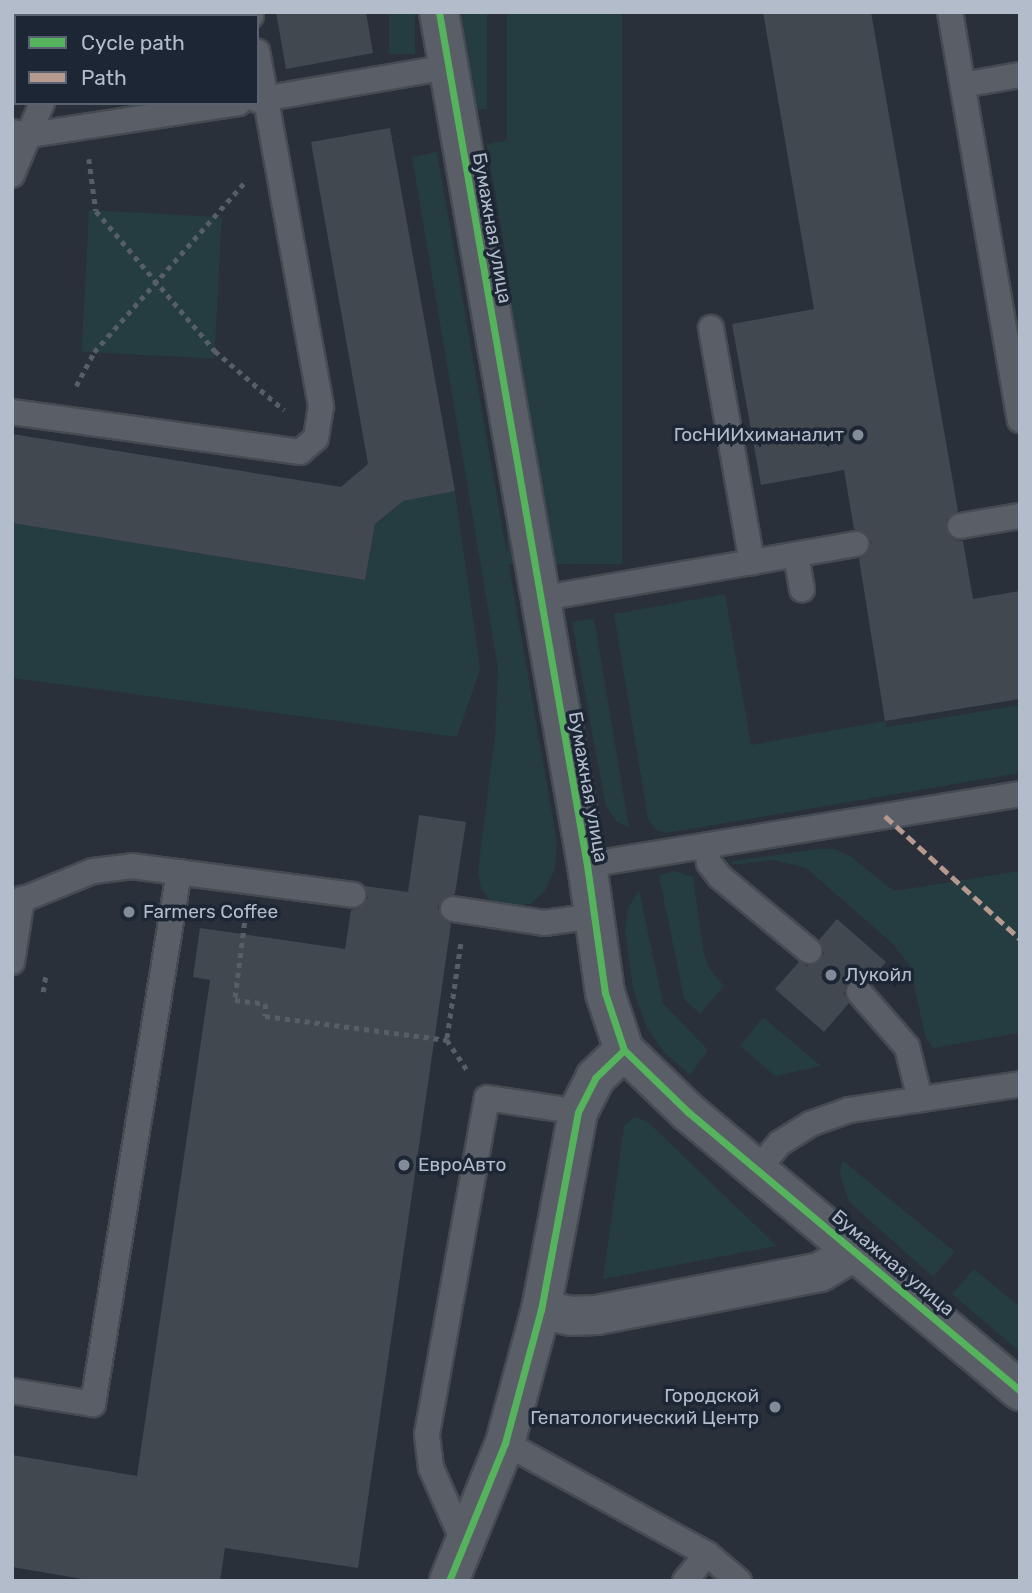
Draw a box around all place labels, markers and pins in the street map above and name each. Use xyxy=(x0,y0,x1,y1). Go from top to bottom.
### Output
place label: ГосНИИхиманалит xyxy=(674,424,844,446)
marker: ГосНИИхиманалит xyxy=(850,427,866,443)
place label: Farmers Coffee xyxy=(143,901,278,923)
marker: Farmers Coffee xyxy=(121,904,137,920)
place label: Лукойл xyxy=(845,964,912,986)
marker: Лукойл xyxy=(823,967,839,983)
place label: ЕвроАвто xyxy=(418,1154,506,1176)
marker: ЕвроАвто xyxy=(396,1157,412,1173)
place label: Городской Гепатологический Центр xyxy=(530,1385,759,1429)
marker: Городской Гепатологический Центр xyxy=(765,1397,785,1417)

